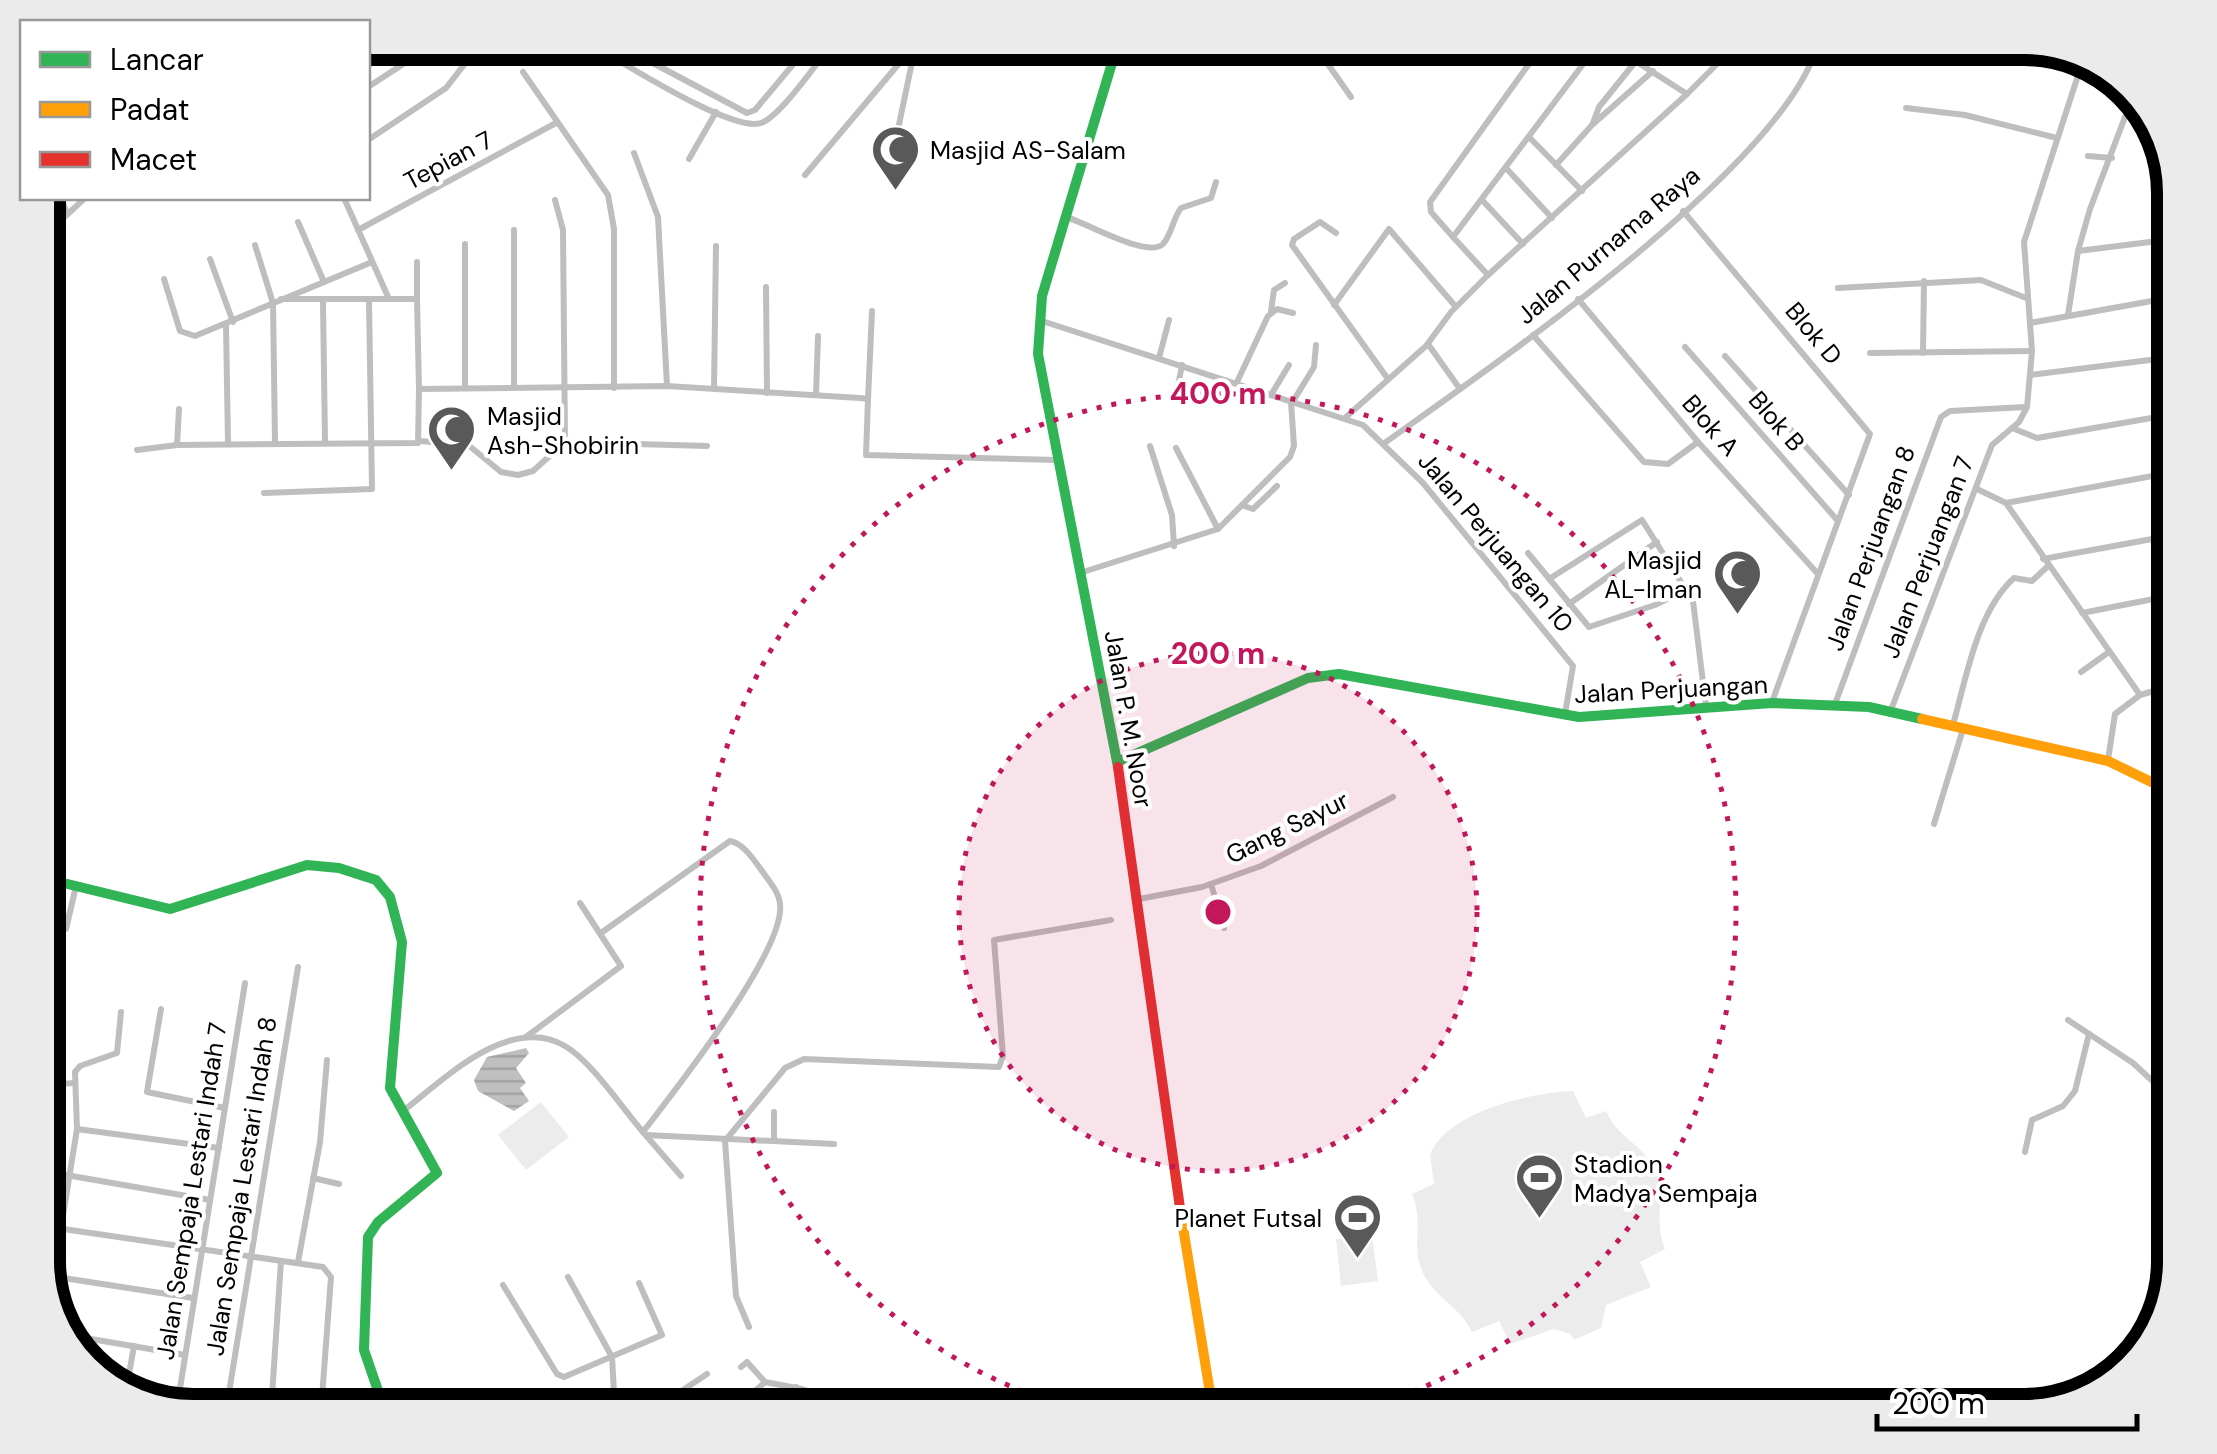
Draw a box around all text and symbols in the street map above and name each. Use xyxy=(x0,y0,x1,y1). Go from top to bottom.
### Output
legend xyxy=(20,20,370,200)
text: Lancar xyxy=(110,40,204,79)
text: Padat xyxy=(110,90,190,129)
street label: Tepian 7 xyxy=(398,123,498,197)
mosque icon: Masjid AS-Salam xyxy=(869,124,921,192)
place label: Masjid AS-Salam xyxy=(930,134,1126,167)
text: Macet xyxy=(110,140,197,179)
street label: Jalan Purnama Raya xyxy=(1510,159,1707,332)
street label: Blok D xyxy=(1778,295,1849,371)
text: 400 m xyxy=(1169,374,1267,413)
street label: Blok B xyxy=(1741,384,1812,458)
street label: Blok A xyxy=(1675,388,1746,463)
place label: Masjid Ash-Shobirin xyxy=(487,400,639,462)
mosque icon: Masjid Ash-Shobirin xyxy=(426,404,478,472)
street label: Jalan Perjuangan 8 xyxy=(1818,441,1923,655)
street label: Jalan Perjuangan 10 xyxy=(1411,445,1581,639)
street label: Jalan Perjuangan 7 xyxy=(1874,451,1981,663)
place label: Masjid AL-Iman xyxy=(1604,544,1702,606)
mosque icon: Masjid AL-Iman xyxy=(1711,548,1763,616)
street label: Jalan P. M. Noor xyxy=(1097,628,1160,810)
text: 200 m xyxy=(1171,634,1265,673)
street label: Jalan Perjuangan xyxy=(1573,668,1769,711)
street label: Gang Sayur xyxy=(1220,784,1354,871)
centre of rings xyxy=(1200,894,1236,930)
street label: Jalan Sempaja Lestari Indah 8 xyxy=(198,1014,285,1358)
street label: Jalan Sempaja Lestari Indah 7 xyxy=(149,1020,234,1362)
place label: Stadion Madya Sempaja xyxy=(1574,1148,1758,1210)
sports icon: Stadion Madya Sempaja xyxy=(1513,1152,1565,1220)
sports icon: Planet Futsal xyxy=(1331,1192,1383,1260)
place label: Planet Futsal xyxy=(1175,1202,1322,1235)
scale bar xyxy=(1877,1369,2137,1431)
text: 200 m xyxy=(1892,1384,1985,1423)

